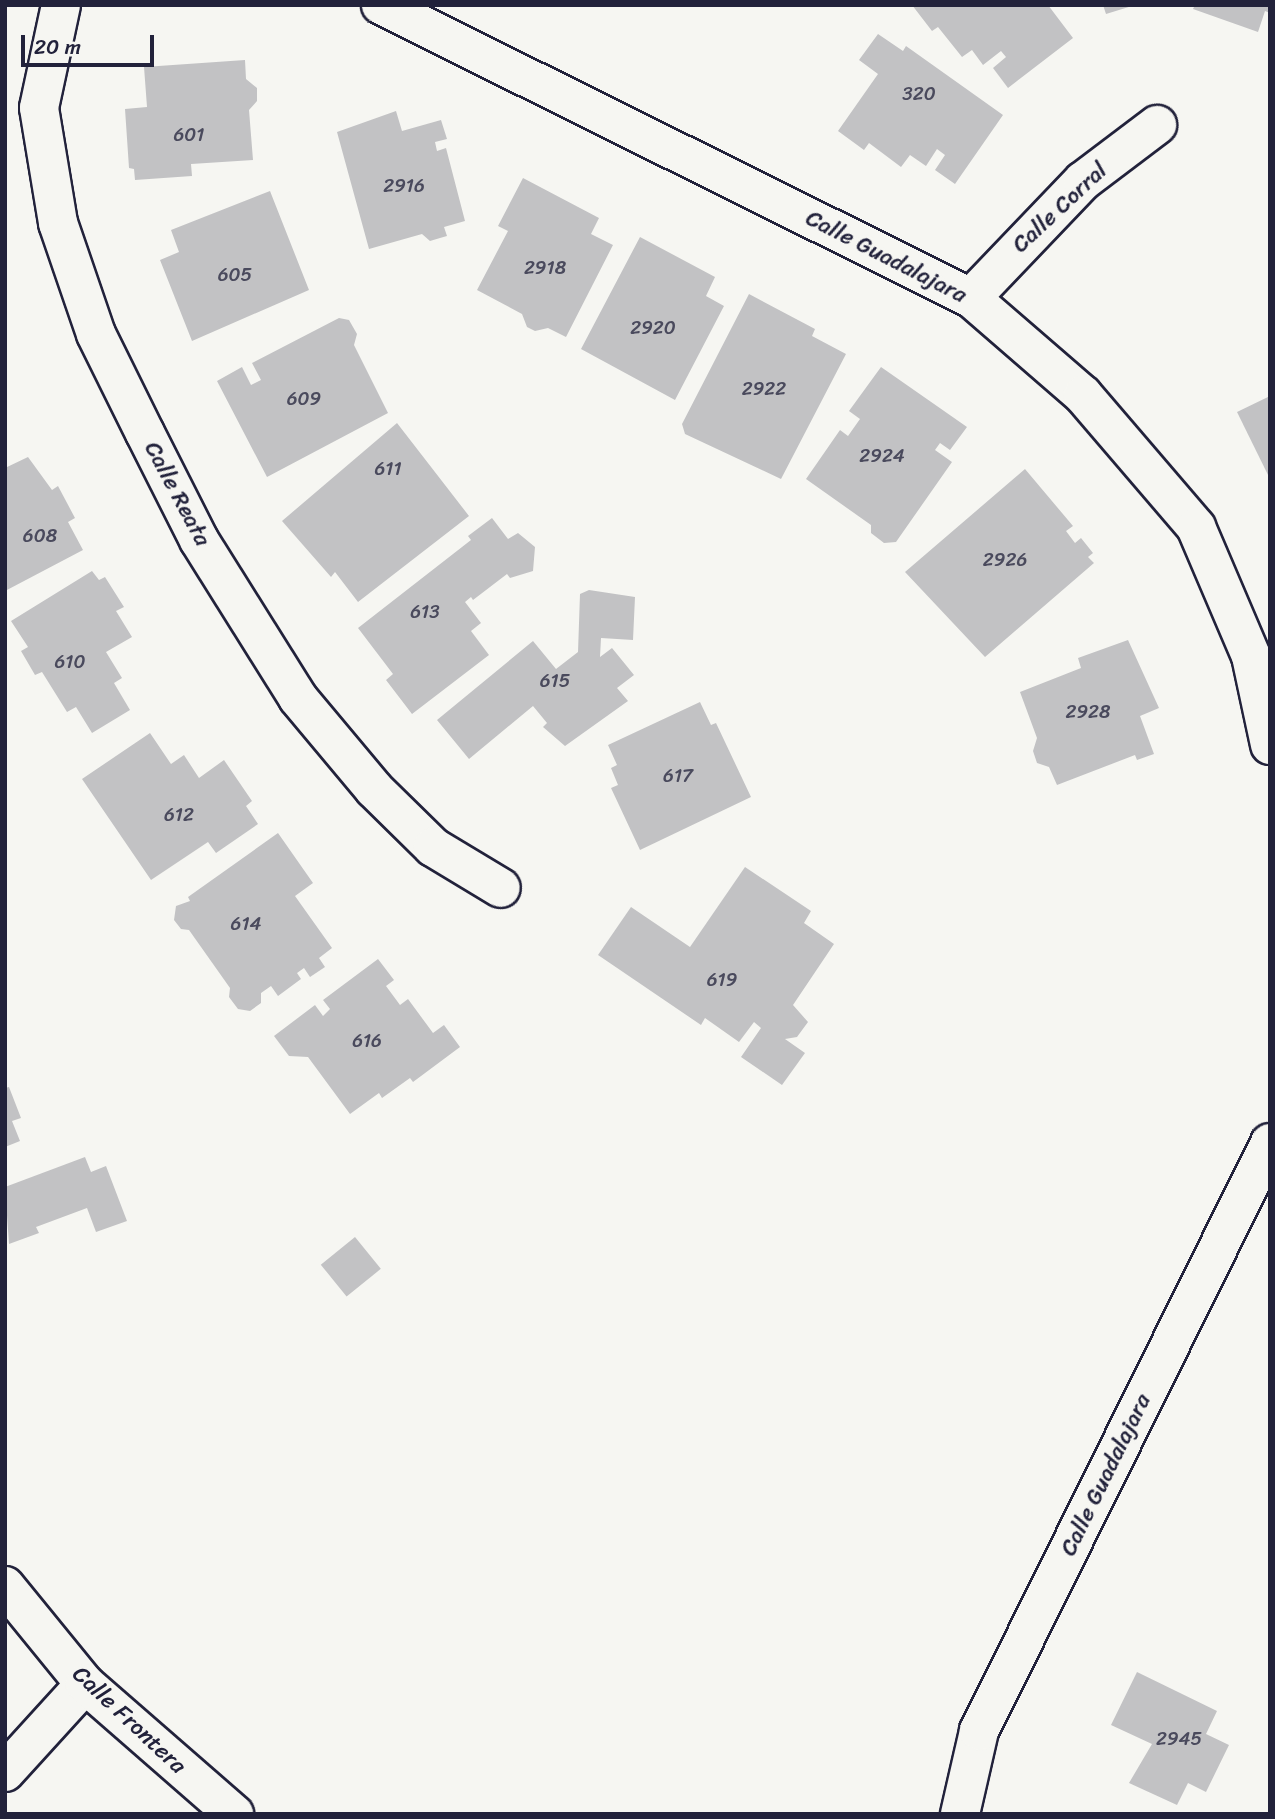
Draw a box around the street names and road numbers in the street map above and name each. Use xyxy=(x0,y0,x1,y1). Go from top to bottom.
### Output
street label: Calle Corral xyxy=(1007,157,1113,259)
street label: Calle Guadalajara xyxy=(801,205,971,309)
street label: Calle Reata xyxy=(138,436,216,552)
street label: Calle Guadalajara xyxy=(1055,1390,1157,1560)
street label: Calle Frontera xyxy=(67,1660,191,1780)

